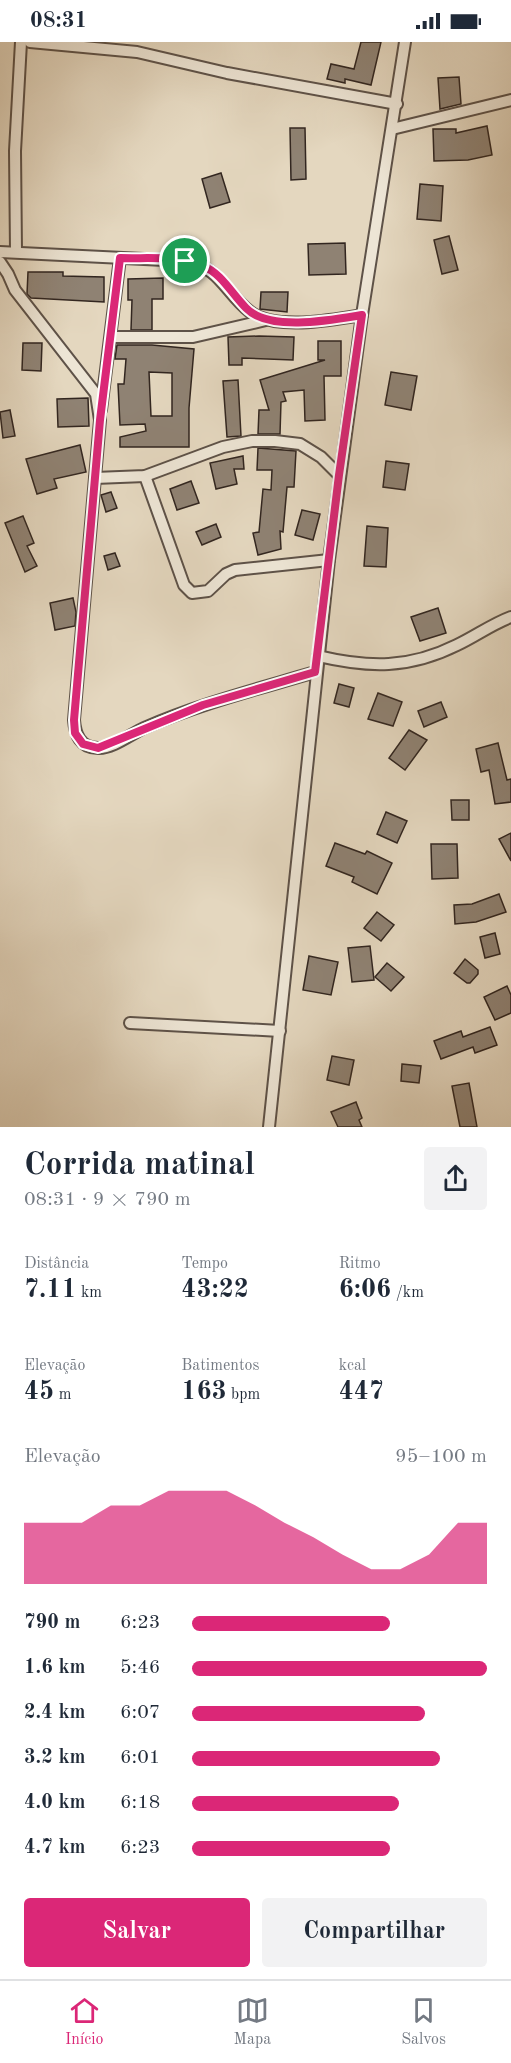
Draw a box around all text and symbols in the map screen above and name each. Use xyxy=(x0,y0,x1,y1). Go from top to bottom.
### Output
text: 08:31 xyxy=(30,10,87,32)
pin xyxy=(159,235,210,286)
icon: arrive xyxy=(168,244,201,277)
button: share xyxy=(424,1147,487,1210)
text: Corrida matinal xyxy=(24,1149,255,1182)
text: 08:31 · 9 × 790 m xyxy=(24,1190,191,1210)
text: Distância xyxy=(24,1256,89,1272)
text: Tempo xyxy=(181,1256,228,1272)
text: Ritmo xyxy=(339,1256,381,1272)
text: 7.11 xyxy=(24,1277,77,1303)
text: 43:22 xyxy=(181,1277,249,1303)
text: 6:06 xyxy=(339,1277,391,1303)
text: km xyxy=(77,1285,102,1301)
text: /km xyxy=(391,1285,424,1301)
text: Elevação xyxy=(24,1358,85,1374)
text: Batimentos xyxy=(181,1358,259,1374)
text: kcal xyxy=(339,1358,366,1374)
text: 45 xyxy=(24,1379,54,1405)
text: 163 xyxy=(181,1379,227,1405)
text: 447 xyxy=(339,1379,384,1405)
text: m xyxy=(54,1387,71,1403)
text: bpm xyxy=(227,1387,260,1403)
text: Elevação xyxy=(24,1447,101,1467)
text: 95–100 m xyxy=(395,1447,487,1467)
text: 790 m xyxy=(24,1613,80,1633)
text: 6:23 xyxy=(120,1613,160,1633)
text: 1.6 km xyxy=(24,1658,86,1678)
text: 5:46 xyxy=(120,1658,160,1678)
text: 2.4 km xyxy=(24,1703,86,1723)
text: 6:07 xyxy=(120,1703,160,1723)
text: 3.2 km xyxy=(24,1748,86,1768)
text: 6:01 xyxy=(120,1748,160,1768)
text: 4.0 km xyxy=(24,1793,86,1813)
text: 6:18 xyxy=(120,1793,160,1813)
text: 4.7 km xyxy=(24,1838,86,1858)
text: 6:23 xyxy=(120,1838,160,1858)
button: Salvar xyxy=(24,1898,250,1967)
button: Compartilhar xyxy=(262,1898,487,1967)
tab: Início xyxy=(65,1994,104,2050)
tab: Mapa xyxy=(234,1994,271,2050)
tab: Salvos xyxy=(401,1994,446,2050)

